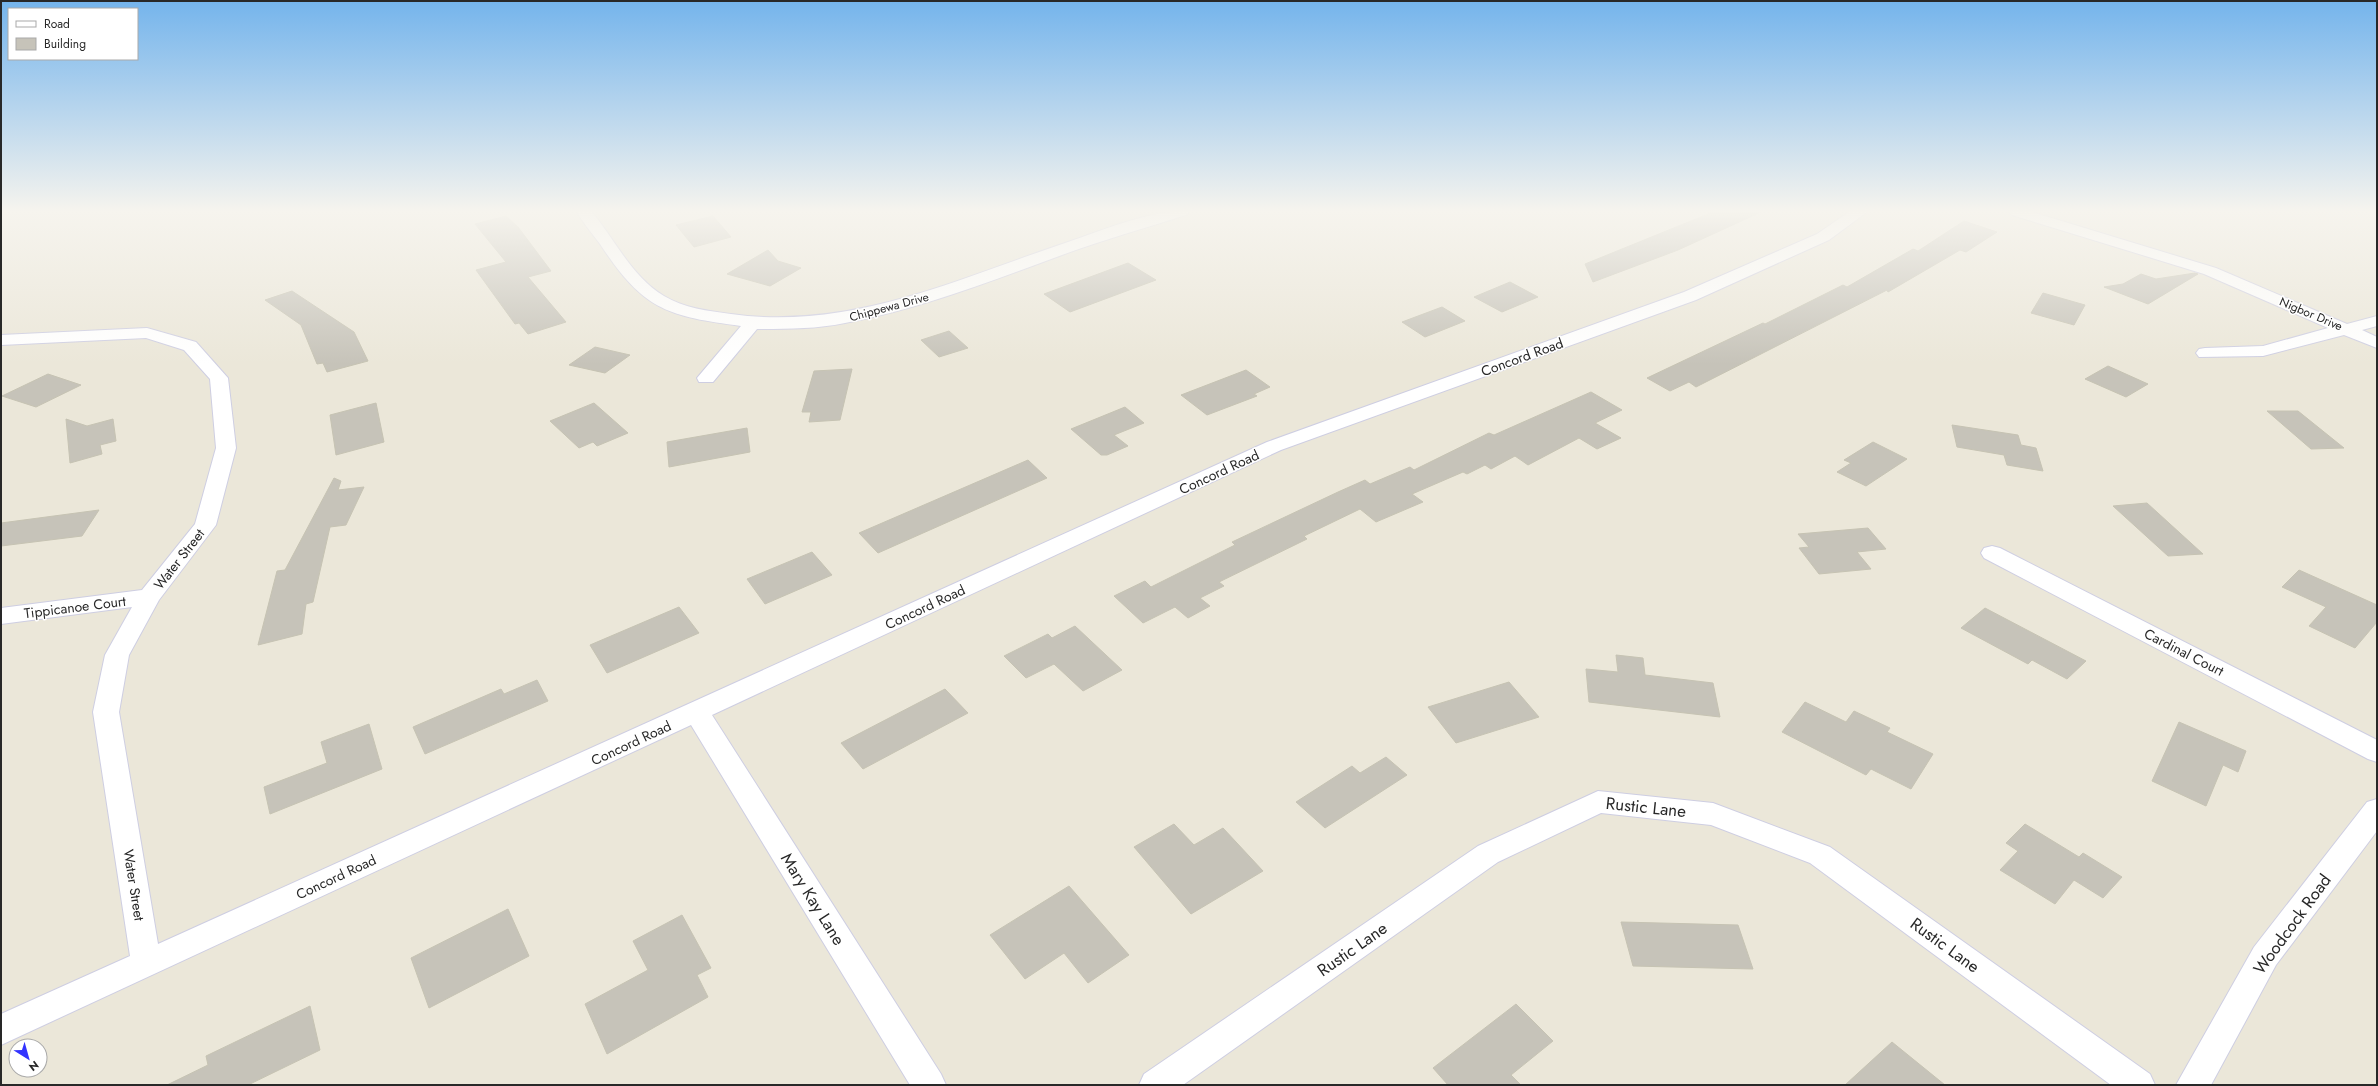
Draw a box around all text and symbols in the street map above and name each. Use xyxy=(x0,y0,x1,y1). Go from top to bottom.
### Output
legend xyxy=(8,8,138,60)
text: Road xyxy=(44,15,70,33)
text: Building xyxy=(44,35,86,53)
street label: Chippewa Drive xyxy=(847,288,931,326)
street label: Nigbor Drive xyxy=(2277,293,2345,335)
street label: Concord Road xyxy=(1478,333,1566,381)
street label: Concord Road xyxy=(1176,445,1262,499)
street label: Water Street xyxy=(149,524,209,594)
street label: Concord Road xyxy=(882,580,968,634)
street label: Tippicanoe Court xyxy=(23,591,128,623)
street label: Cardinal Court xyxy=(2141,623,2228,681)
street label: Concord Road xyxy=(588,716,674,770)
street label: Rustic Lane xyxy=(1605,791,1688,823)
street label: Water Street xyxy=(118,848,150,923)
street label: Mary Kay Lane xyxy=(775,848,851,950)
street label: Concord Road xyxy=(293,850,379,904)
street label: Woodcock Road xyxy=(2247,869,2337,979)
street label: Rustic Lane xyxy=(1905,912,1985,979)
street label: Rustic Lane xyxy=(1312,916,1392,982)
north arrow xyxy=(8,1038,48,1078)
text: N xyxy=(26,1057,42,1075)

